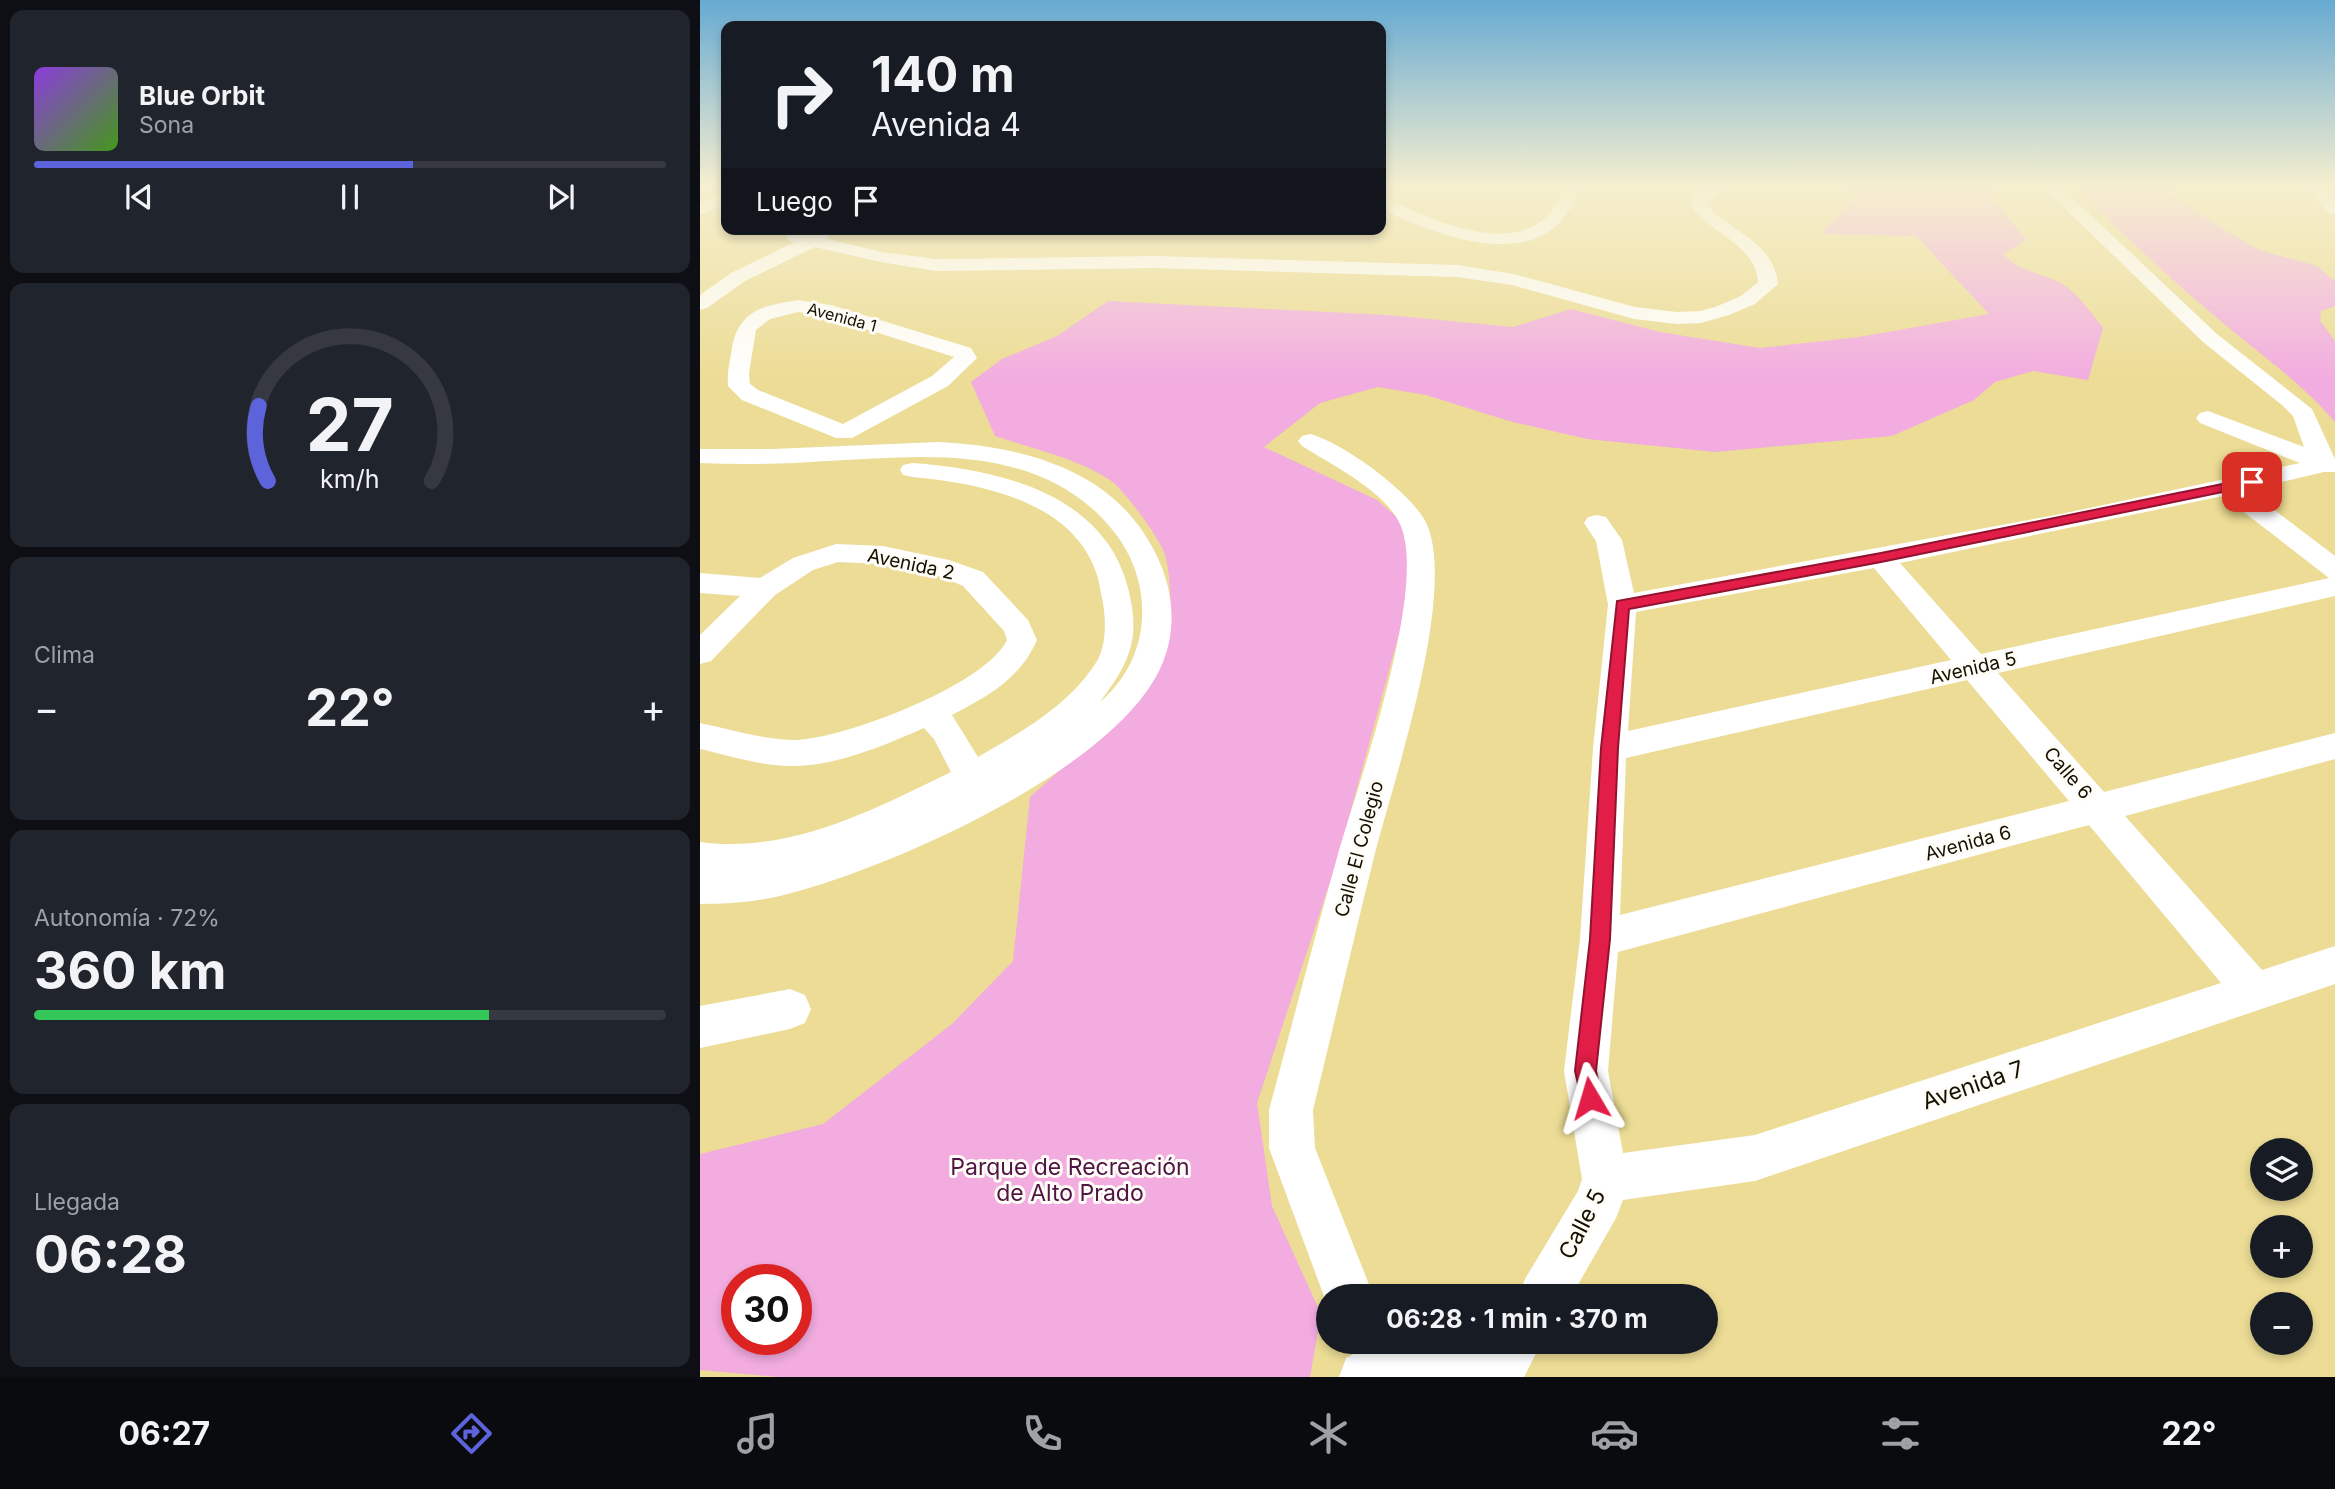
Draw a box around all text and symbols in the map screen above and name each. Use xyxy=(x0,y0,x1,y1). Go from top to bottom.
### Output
text: 140 m xyxy=(871,45,1015,104)
icon: right xyxy=(756,49,847,140)
text: Blue Orbit xyxy=(139,80,265,111)
text: Avenida 4 xyxy=(871,105,1021,144)
text: Sona xyxy=(139,111,194,139)
icon: previous xyxy=(120,178,158,216)
icon: pause xyxy=(331,178,369,216)
icon: next xyxy=(542,178,580,216)
icon: arrive xyxy=(847,182,885,220)
text: Luego xyxy=(756,186,833,217)
street label: Avenida 1 xyxy=(805,298,879,336)
text: 27 xyxy=(306,381,394,470)
pin xyxy=(2222,452,2282,512)
icon: arrive xyxy=(2233,463,2271,501)
text: km/h xyxy=(320,464,380,494)
street label: Avenida 2 xyxy=(865,544,957,584)
text: Clima xyxy=(34,641,95,669)
street label: Avenida 5 xyxy=(1927,647,2019,689)
text: 22° xyxy=(305,676,395,739)
text: − xyxy=(34,685,59,731)
text: + xyxy=(641,685,666,731)
street label: Calle 6 xyxy=(2039,742,2097,804)
street label: Calle El Colegio xyxy=(1330,778,1388,920)
street label: Avenida 6 xyxy=(1922,820,2014,866)
text: Autonomía · 72% xyxy=(34,904,220,932)
text: 360 km xyxy=(34,939,226,1002)
street label: Avenida 7 xyxy=(1918,1055,2028,1115)
position arrow xyxy=(1553,1061,1627,1135)
map controls xyxy=(2250,1138,2313,1355)
button: layers xyxy=(2250,1138,2313,1201)
park label: Parque de Recreación de Alto Prado xyxy=(950,1153,1190,1207)
street label: Calle 5 xyxy=(1553,1184,1611,1264)
text: Llegada xyxy=(34,1188,120,1216)
button: + xyxy=(2250,1215,2313,1278)
text: 06:28 xyxy=(34,1223,187,1286)
speed limit sign: 30 xyxy=(721,1264,812,1355)
button: − xyxy=(2250,1292,2313,1355)
text: 06:28 · 1 min · 370 m xyxy=(1386,1303,1648,1334)
icon: directions xyxy=(447,1409,496,1458)
icon: music xyxy=(733,1409,782,1458)
icon: phone xyxy=(1018,1409,1067,1458)
icon: climate xyxy=(1304,1409,1353,1458)
icon: car xyxy=(1590,1409,1639,1458)
icon: filters xyxy=(1876,1409,1925,1458)
text: 06:27 xyxy=(118,1414,210,1453)
text: 22° xyxy=(2162,1414,2217,1453)

